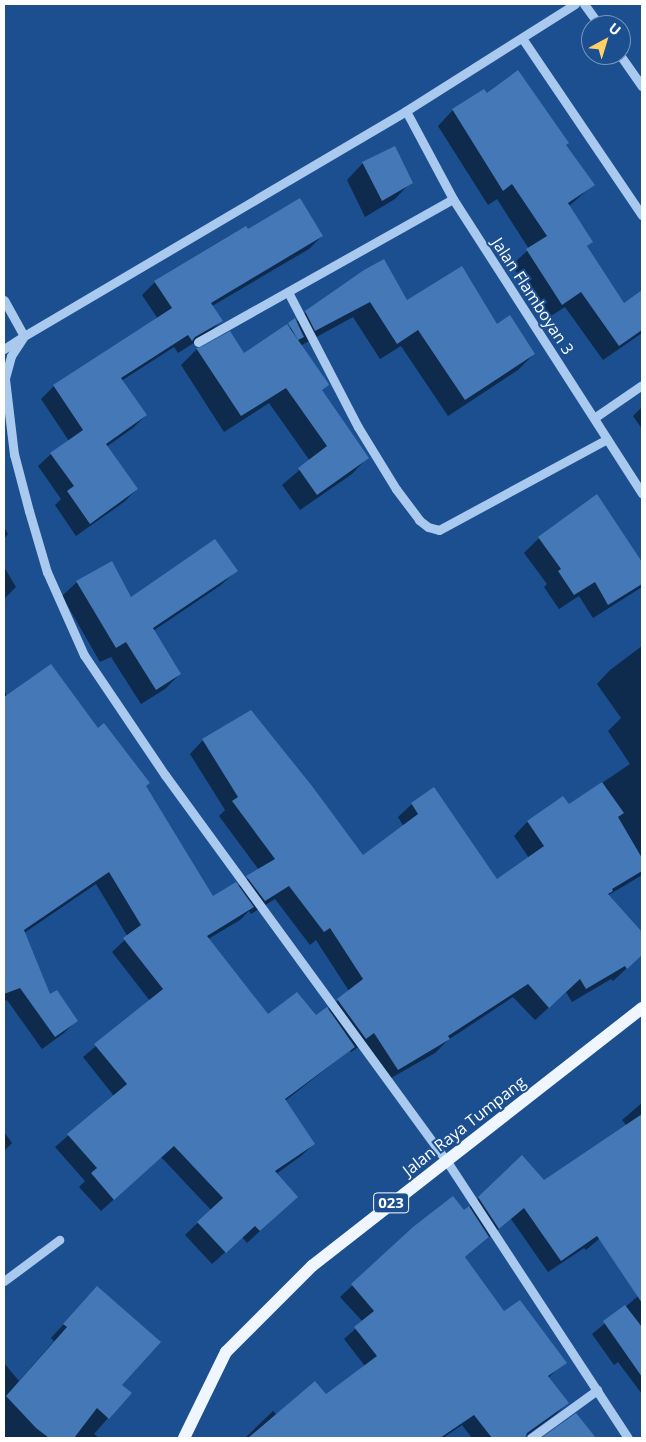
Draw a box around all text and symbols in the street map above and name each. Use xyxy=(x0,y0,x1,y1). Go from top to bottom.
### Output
north arrow xyxy=(581,15,631,65)
text: U xyxy=(605,18,625,39)
street label: Jalan Flamboyan 3 xyxy=(488,234,578,358)
street label: Jalan Raya Tumpang xyxy=(399,1072,529,1180)
road number: 023 xyxy=(372,1190,410,1216)

